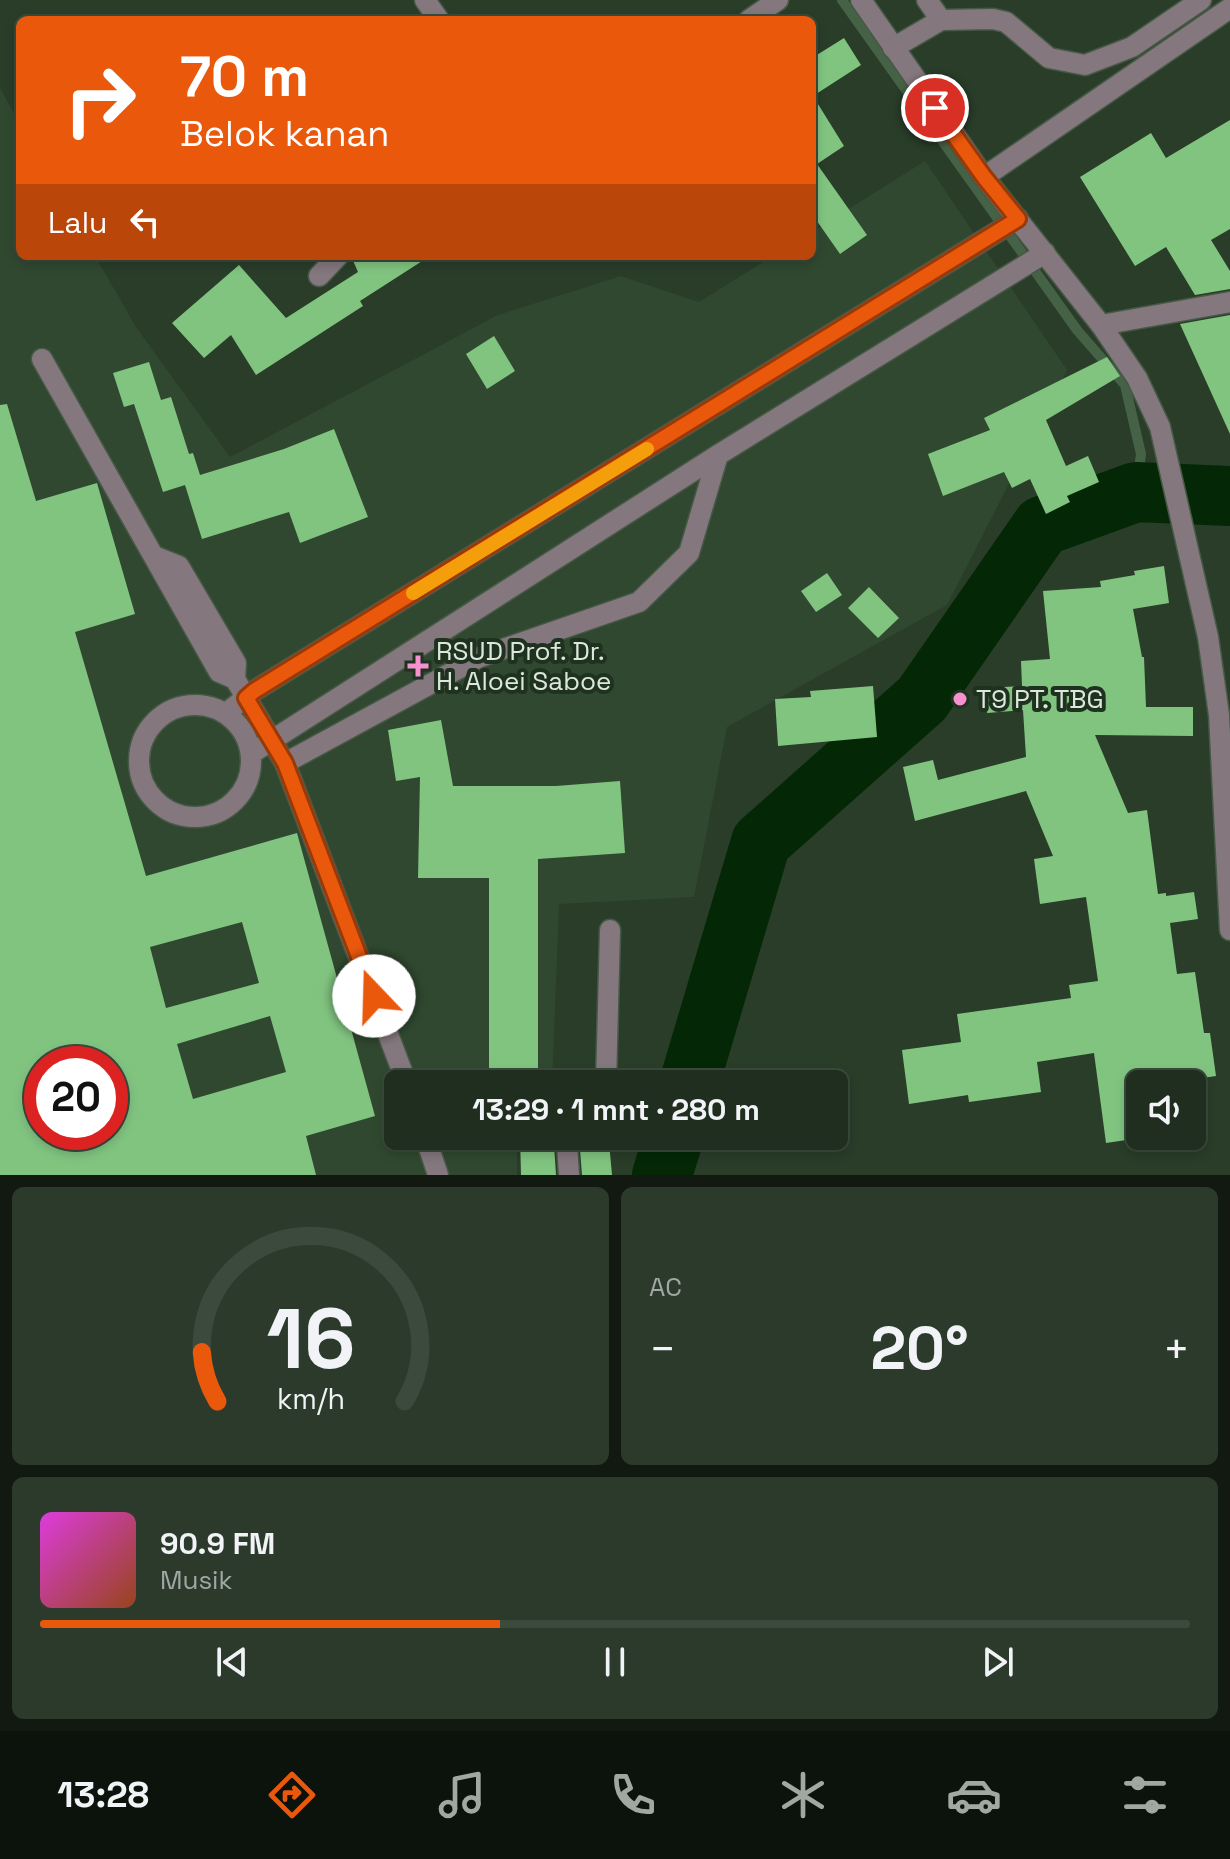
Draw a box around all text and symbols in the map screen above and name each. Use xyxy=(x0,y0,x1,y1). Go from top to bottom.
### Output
text: 70 m xyxy=(180,41,309,112)
icon: right xyxy=(48,48,152,152)
pin xyxy=(901,74,969,142)
icon: arrive xyxy=(913,86,957,130)
text: Belok kanan xyxy=(180,111,389,157)
icon: left xyxy=(123,200,167,244)
text: Lalu xyxy=(48,203,107,242)
place label: RSUD Prof. Dr. H. Aloei Saboe xyxy=(436,634,611,698)
marker: RSUD Prof. Dr. H. Aloei Saboe xyxy=(407,655,429,677)
place label: T9 PT. TBG xyxy=(976,682,1104,716)
marker: T9 PT. TBG xyxy=(951,690,969,708)
position arrow xyxy=(332,954,416,1038)
speed limit sign: 20 xyxy=(24,1046,128,1150)
map controls xyxy=(1126,1070,1206,1150)
button: sound xyxy=(1126,1070,1206,1150)
text: 13:29 · 1 mnt · 280 m xyxy=(472,1090,760,1129)
text: AC xyxy=(649,1270,682,1304)
text: 16 xyxy=(266,1286,355,1392)
text: 20° xyxy=(870,1310,969,1387)
text: − xyxy=(649,1321,676,1377)
text: + xyxy=(1163,1321,1190,1377)
text: km/h xyxy=(276,1381,345,1417)
text: 90.9 FM xyxy=(160,1524,275,1563)
text: Musik xyxy=(160,1563,232,1597)
icon: previous xyxy=(210,1640,254,1684)
icon: pause xyxy=(593,1640,637,1684)
icon: next xyxy=(976,1640,1020,1684)
icon: directions xyxy=(264,1767,320,1823)
icon: music xyxy=(434,1767,490,1823)
icon: phone xyxy=(605,1767,661,1823)
icon: climate xyxy=(775,1767,831,1823)
icon: car xyxy=(946,1767,1002,1823)
icon: filters xyxy=(1117,1767,1173,1823)
text: 13:28 xyxy=(57,1772,149,1818)

